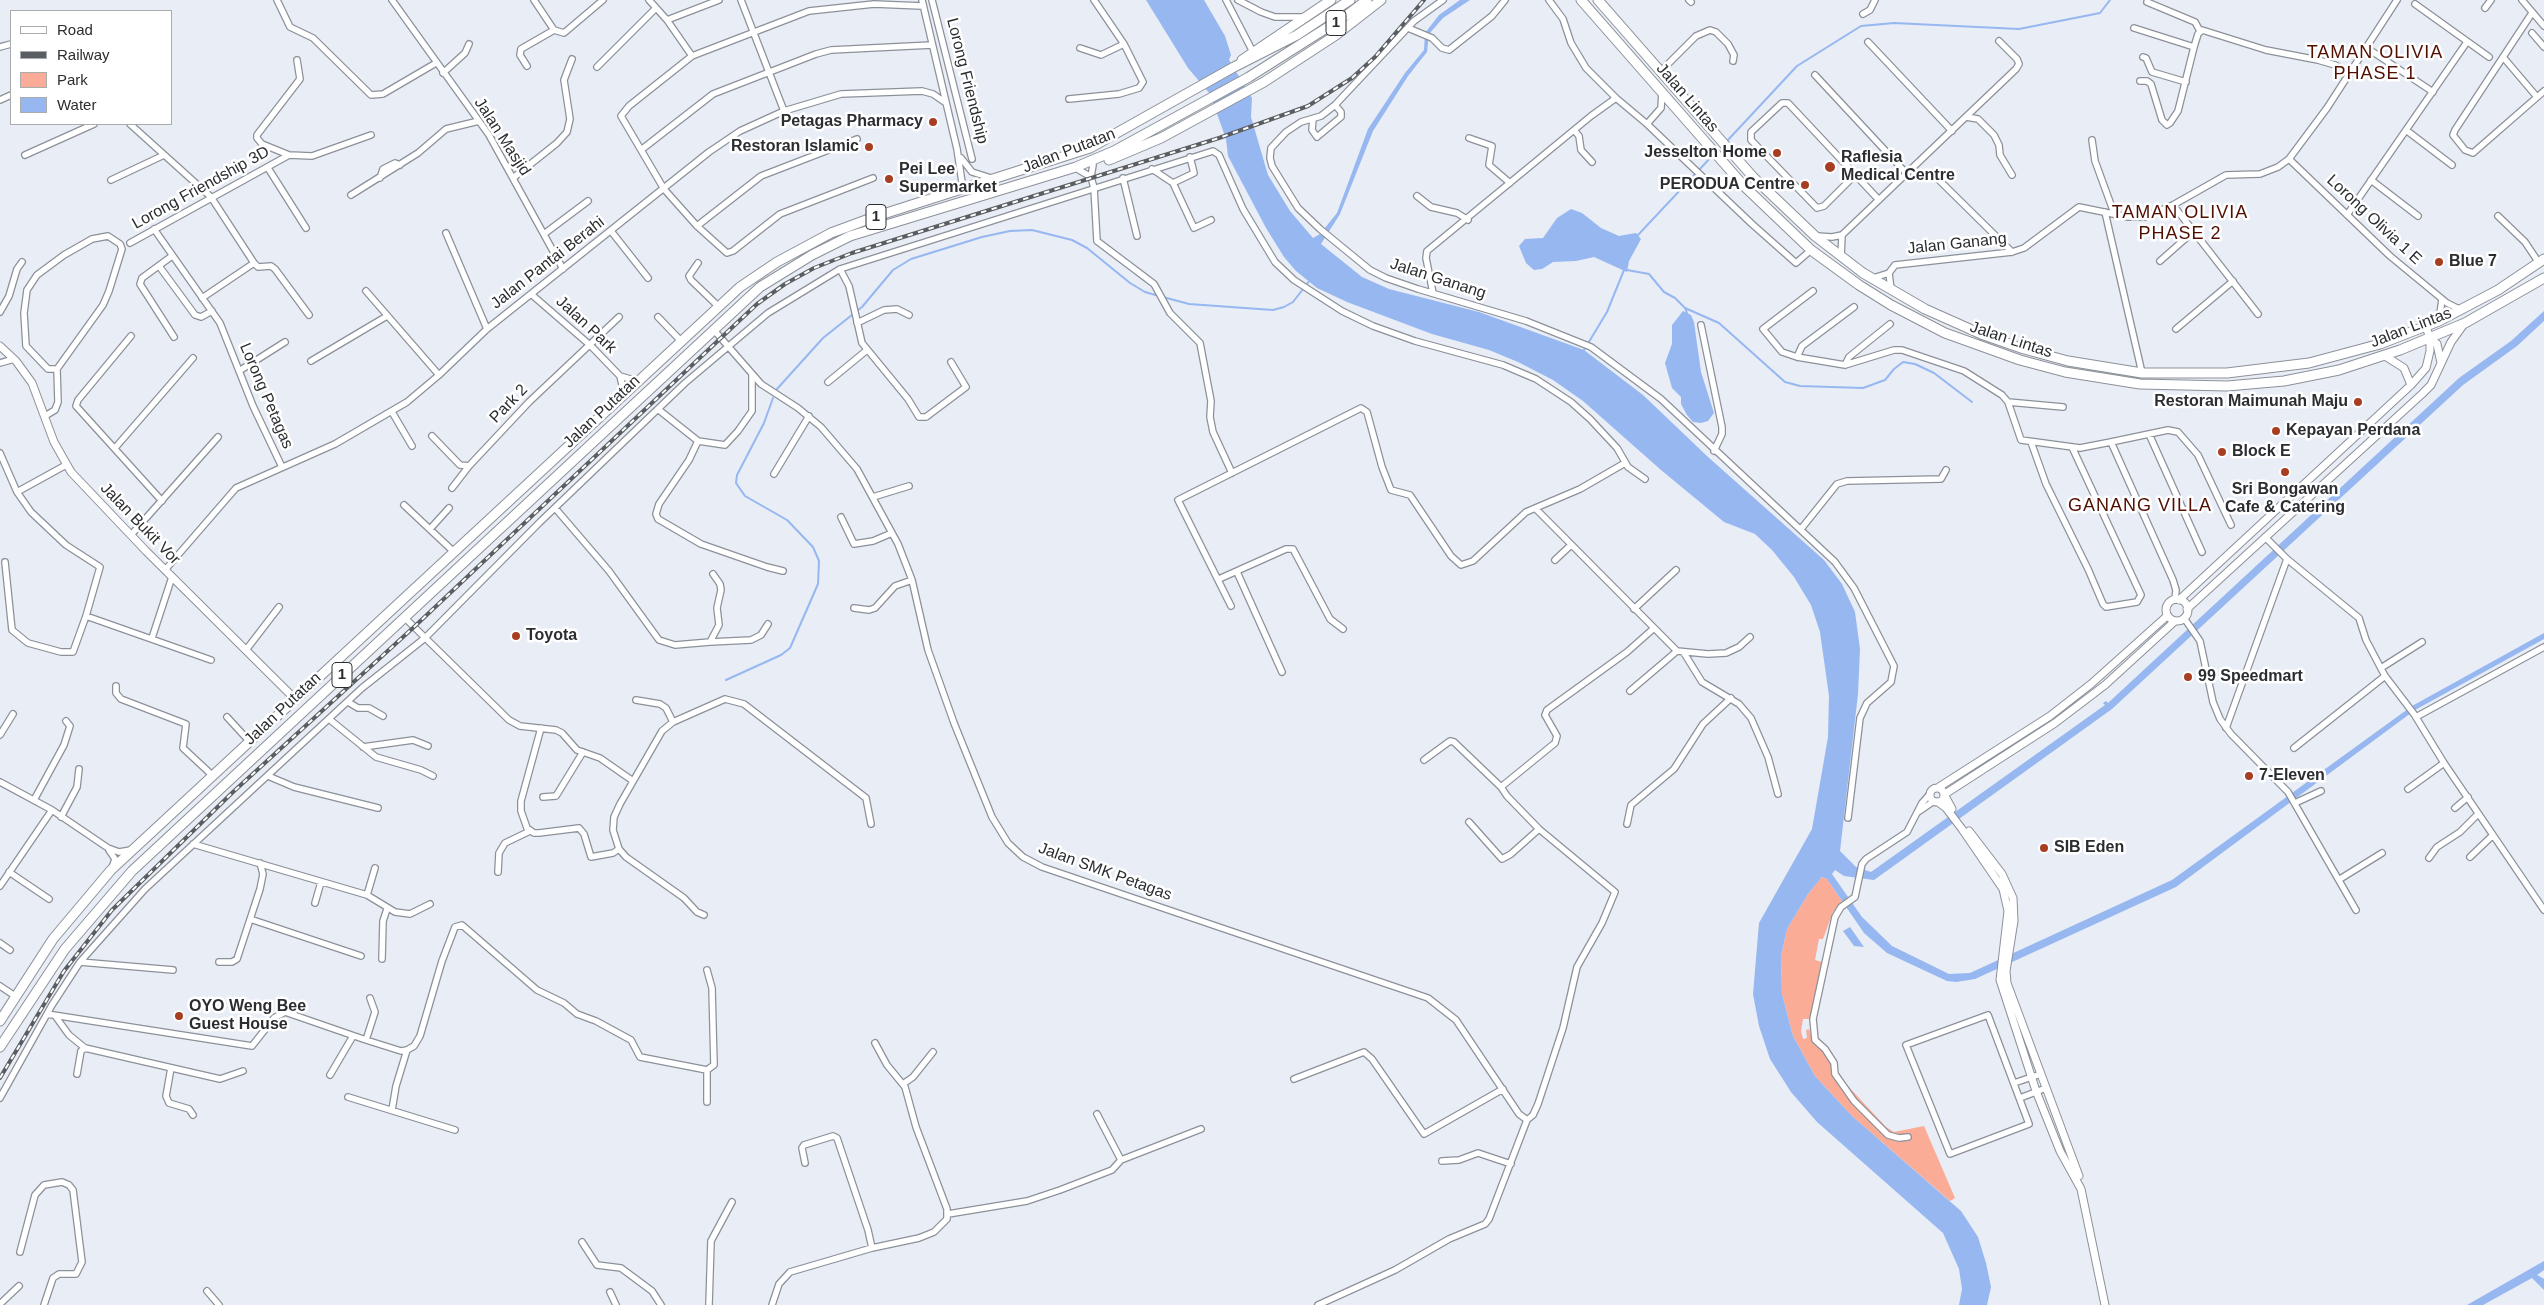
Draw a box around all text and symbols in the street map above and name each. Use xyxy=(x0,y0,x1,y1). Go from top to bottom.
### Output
legend xyxy=(10,10,172,125)
road number: 1 xyxy=(1326,10,1346,36)
street label: Lorong Friendship xyxy=(942,16,992,146)
text: Road xyxy=(57,21,93,38)
district label: TAMAN OLIVIA PHASE 1 xyxy=(2305,42,2445,84)
text: Railway xyxy=(57,46,110,63)
street label: Jalan Lintas xyxy=(1652,59,1722,137)
text: Park xyxy=(57,71,88,88)
street label: Jalan Masjid xyxy=(470,94,534,180)
text: Water xyxy=(57,96,96,113)
place label: Petagas Pharmacy xyxy=(781,112,923,132)
marker: Petagas Pharmacy xyxy=(927,116,939,128)
street label: Jalan Putatan xyxy=(1020,125,1118,177)
place label: Restoran Islamic xyxy=(731,137,859,157)
marker: Restoran Islamic xyxy=(863,141,875,153)
street label: Lorong Friendship 3D xyxy=(129,142,273,234)
place label: Jesselton Home xyxy=(1644,143,1767,163)
marker: Jesselton Home xyxy=(1771,147,1783,159)
place label: Raflesia Medical Centre xyxy=(1841,148,1955,186)
place label: Pei Lee Supermarket xyxy=(899,160,997,198)
marker: Raflesia Medical Centre xyxy=(1823,160,1837,174)
street label: Lorong Olivia 1 E xyxy=(2323,171,2425,269)
marker: Pei Lee Supermarket xyxy=(883,173,895,185)
place label: PERODUA Centre xyxy=(1660,175,1795,195)
marker: PERODUA Centre xyxy=(1799,179,1811,191)
district label: TAMAN OLIVIA PHASE 2 xyxy=(2110,202,2250,244)
road number: 1 xyxy=(866,204,886,230)
street label: Jalan Pantai Berahi xyxy=(487,213,609,313)
street label: Jalan Ganang xyxy=(1906,229,2008,259)
place label: Blue 7 xyxy=(2449,252,2497,272)
street label: Jalan Ganang xyxy=(1388,254,1488,304)
marker: Blue 7 xyxy=(2433,256,2445,268)
street label: Jalan Park xyxy=(552,292,620,358)
street label: Jalan Lintas xyxy=(2368,304,2454,352)
street label: Jalan Lintas xyxy=(1967,318,2055,362)
street label: Lorong Petagas xyxy=(235,340,297,452)
street label: Jalan Putatan xyxy=(560,372,644,452)
street label: Park 2 xyxy=(486,381,532,427)
place label: Restoran Maimunah Maju xyxy=(2154,392,2348,412)
marker: Restoran Maimunah Maju xyxy=(2352,396,2364,408)
place label: Kepayan Perdana xyxy=(2286,421,2420,441)
marker: Kepayan Perdana xyxy=(2270,425,2282,437)
place label: Block E xyxy=(2232,442,2291,462)
marker: Block E xyxy=(2216,446,2228,458)
marker: Sri Bongawan Cafe & Catering xyxy=(2279,466,2291,478)
street label: Jalan Bukit Vor xyxy=(96,479,184,569)
place label: Sri Bongawan Cafe & Catering xyxy=(2225,480,2345,518)
district label: GANANG VILLA xyxy=(2066,495,2214,517)
place label: Toyota xyxy=(526,626,577,646)
marker: Toyota xyxy=(510,630,522,642)
road number: 1 xyxy=(332,662,352,688)
place label: 99 Speedmart xyxy=(2198,667,2303,687)
street label: Jalan Putatan xyxy=(241,669,325,749)
marker: 99 Speedmart xyxy=(2182,671,2194,683)
place label: 7-Eleven xyxy=(2259,766,2325,786)
marker: 7-Eleven xyxy=(2243,770,2255,782)
place label: SIB Eden xyxy=(2054,838,2124,858)
street label: Jalan SMK Petagas xyxy=(1036,839,1174,905)
marker: SIB Eden xyxy=(2038,842,2050,854)
place label: OYO Weng Bee Guest House xyxy=(189,997,306,1035)
marker: OYO Weng Bee Guest House xyxy=(173,1010,185,1022)

